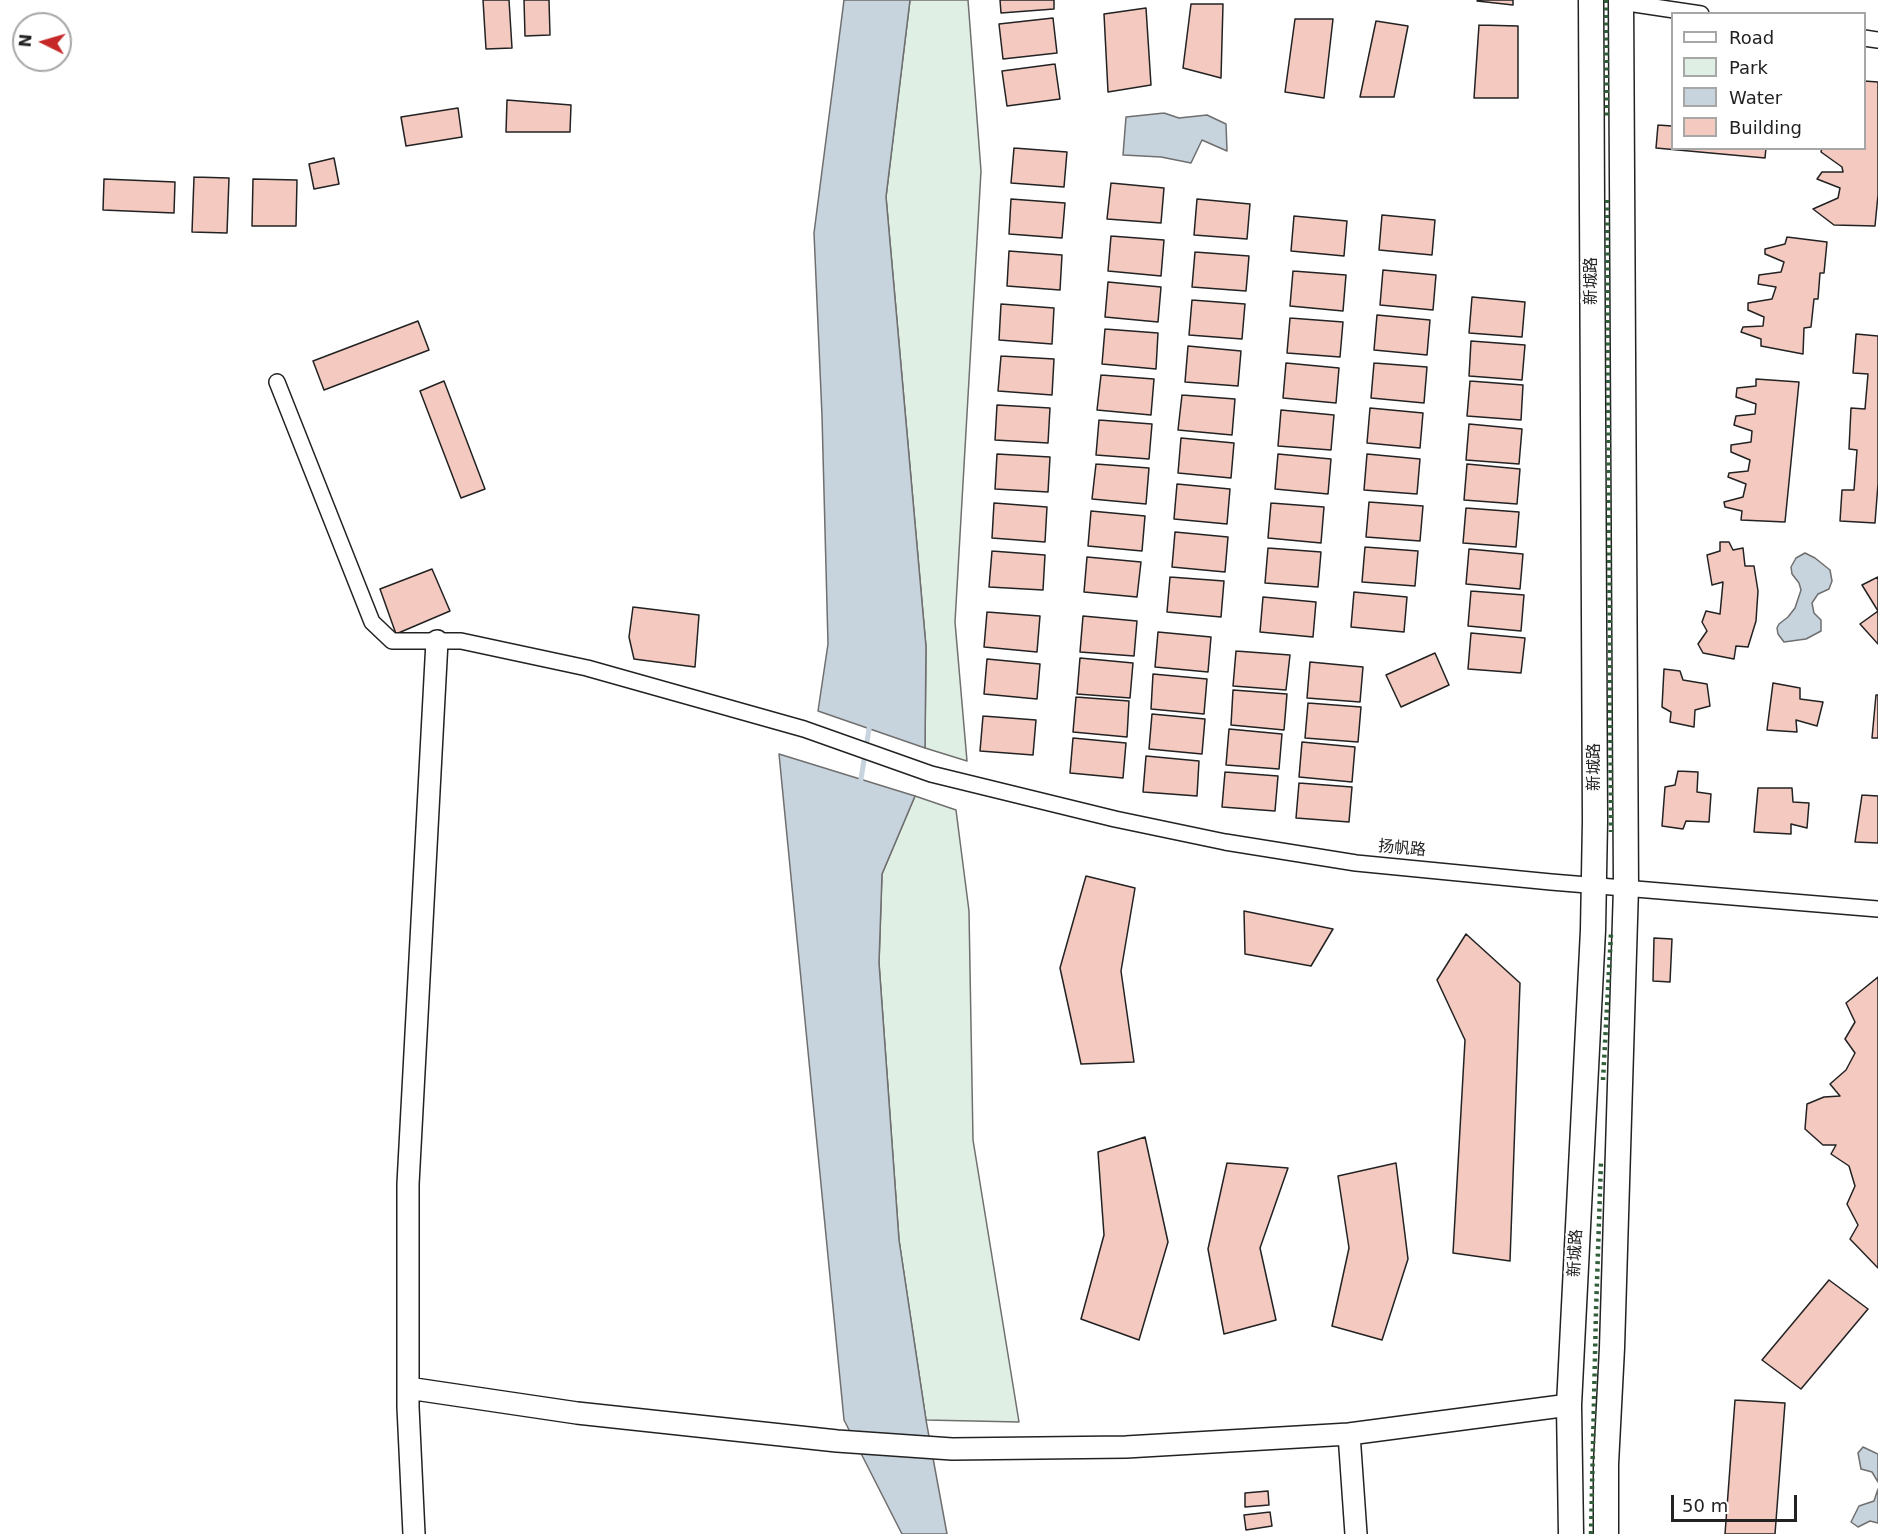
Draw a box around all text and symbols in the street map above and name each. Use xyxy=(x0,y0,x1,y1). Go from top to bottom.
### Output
north arrow xyxy=(12,12,72,72)
legend xyxy=(1671,12,1866,150)
text: Road xyxy=(1729,27,1774,48)
text: N xyxy=(16,33,36,48)
text: Park xyxy=(1729,57,1768,78)
text: Water xyxy=(1729,87,1782,108)
text: Building xyxy=(1729,117,1802,138)
street label: 新城路 xyxy=(1582,257,1602,305)
street label: 新城路 xyxy=(1585,743,1605,791)
street label: 扬帆路 xyxy=(1377,837,1427,861)
street label: 新城路 xyxy=(1565,1229,1587,1277)
scale bar xyxy=(1674,1483,1800,1521)
text: 50 m xyxy=(1682,1495,1728,1516)

